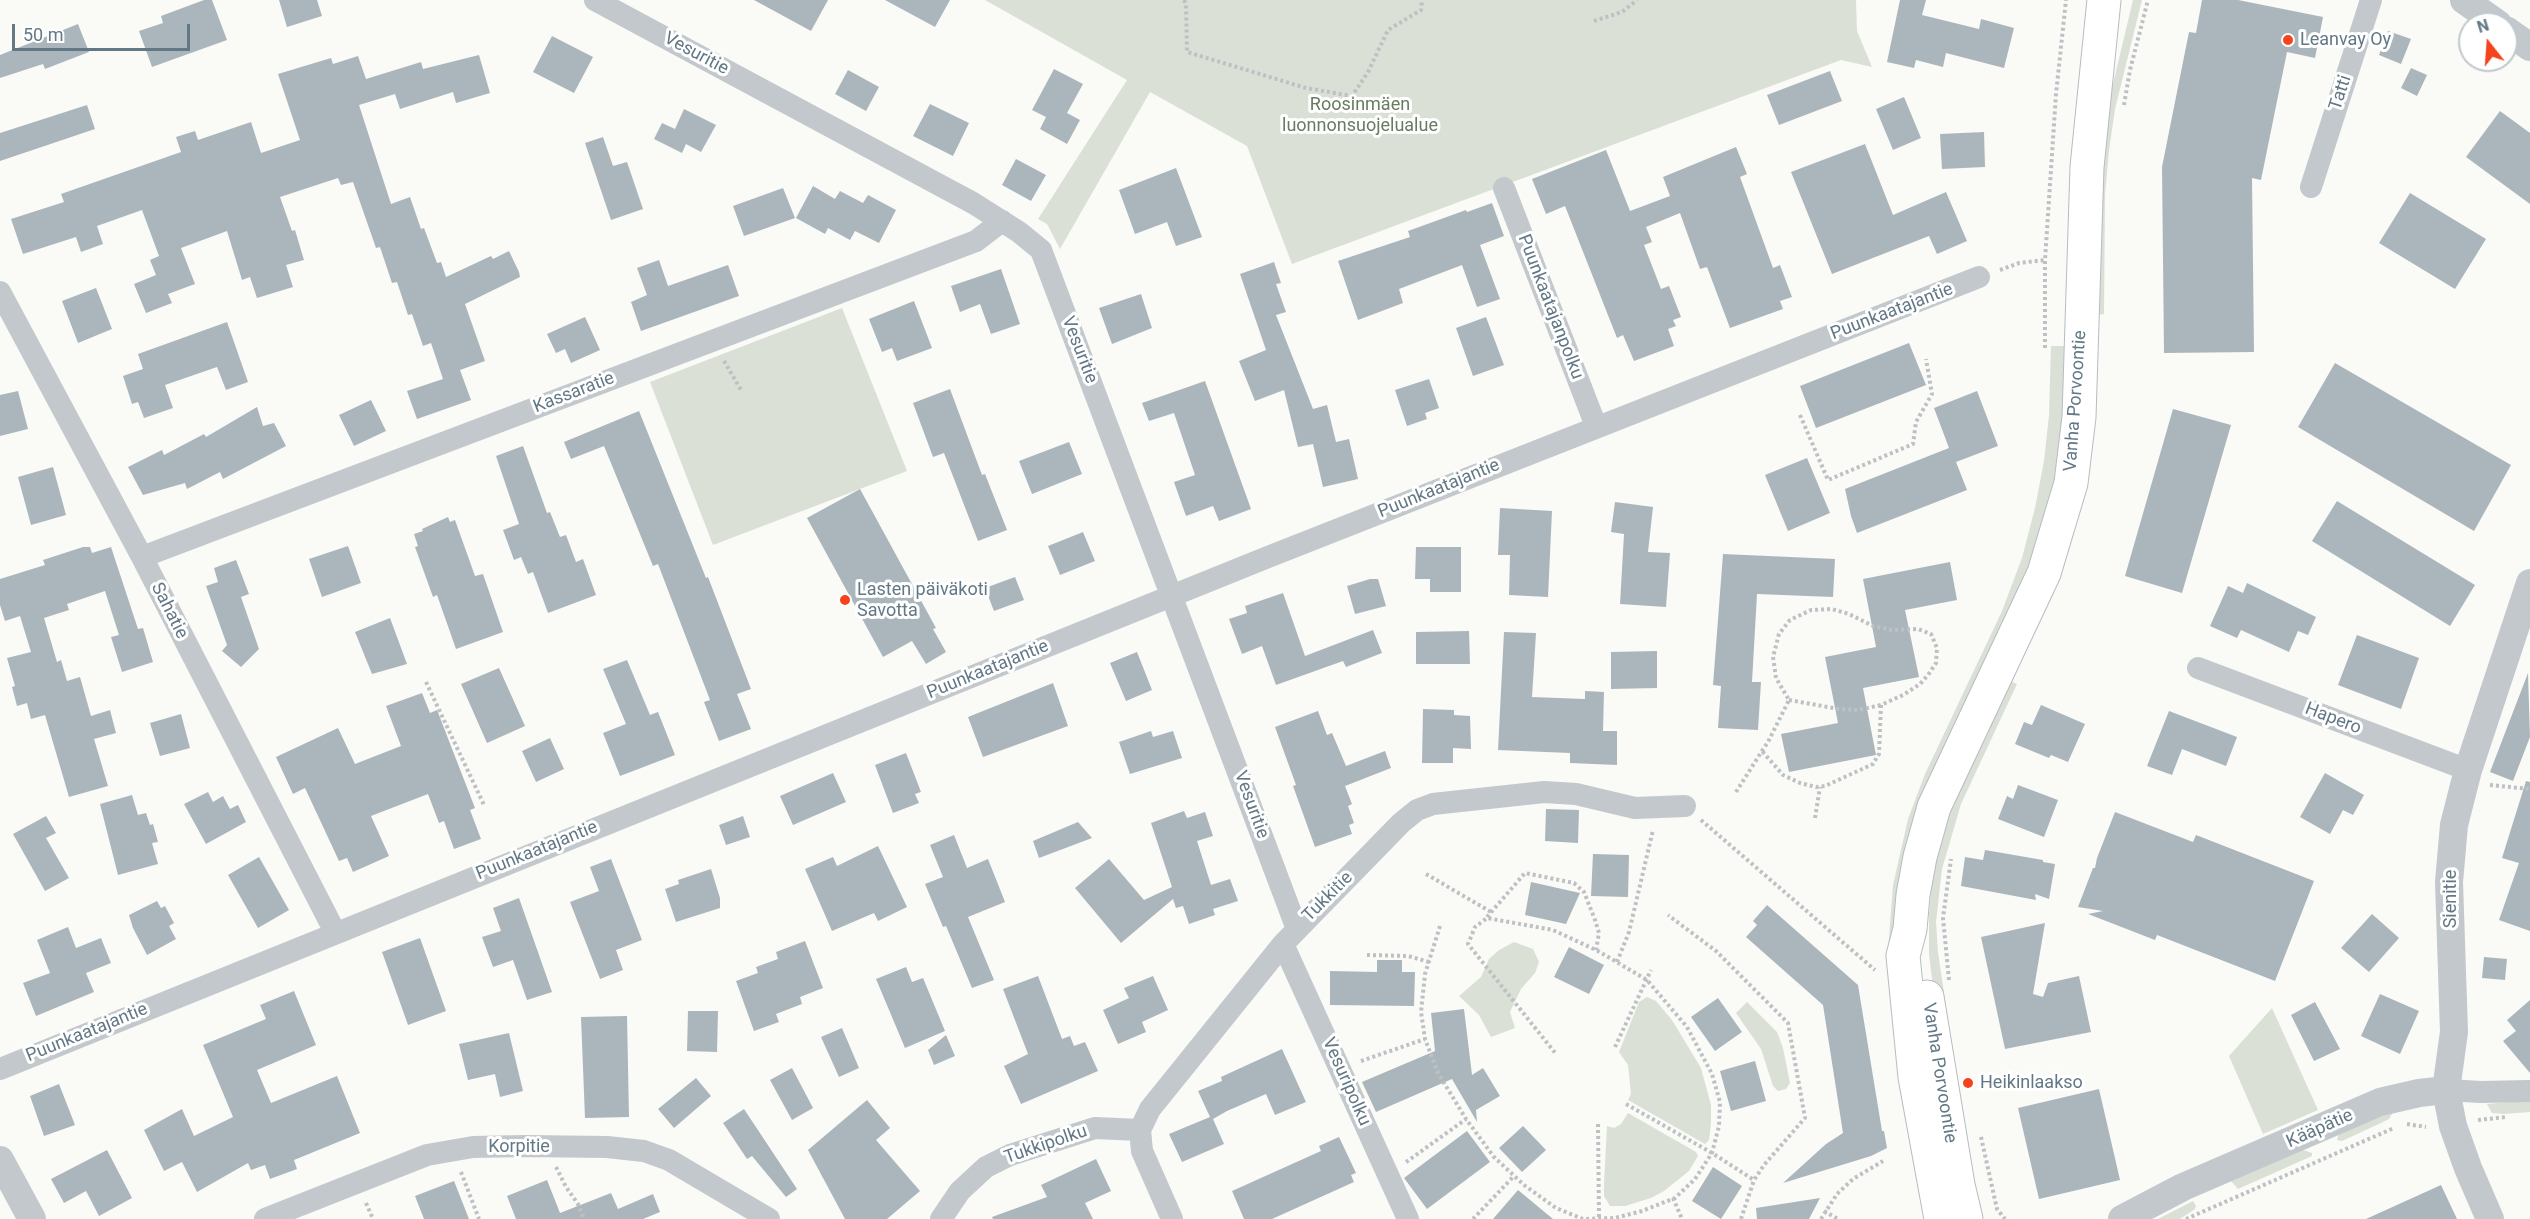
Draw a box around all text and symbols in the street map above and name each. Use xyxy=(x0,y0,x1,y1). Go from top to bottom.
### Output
scale bar xyxy=(15,12,194,50)
north arrow xyxy=(2458,12,2518,72)
text: N xyxy=(2475,15,2491,37)
text: 50 m xyxy=(23,24,63,45)
street label: Vesuritie xyxy=(660,28,732,80)
place label: Leanvay Oy xyxy=(2300,29,2391,51)
marker: Leanvay Oy xyxy=(2281,33,2295,47)
street label: Tatti xyxy=(2325,73,2357,113)
park label: Roosinmäen luonnonsuojelualue xyxy=(1282,94,1438,136)
street label: Puunkaatajanpolku xyxy=(1512,232,1588,382)
street label: Puunkaatajantie xyxy=(1828,279,1956,345)
street label: Vesuritie xyxy=(1056,313,1102,387)
street label: Vanha Porvoontie xyxy=(2060,330,2092,472)
street label: Kassaratie xyxy=(531,368,617,418)
street label: Puunkaatajantie xyxy=(1375,455,1503,523)
street label: Sahatie xyxy=(146,579,192,643)
place label: Lasten päiväkoti Savotta xyxy=(857,579,988,622)
marker: Lasten päiväkoti Savotta xyxy=(838,593,852,607)
street label: Puunkaatajantie xyxy=(924,636,1052,704)
street label: Hapero xyxy=(2302,698,2364,740)
street label: Vesuritie xyxy=(1229,768,1273,842)
street label: Puunkaatajantie xyxy=(473,817,601,885)
street label: Tukkitie xyxy=(1298,867,1358,927)
street label: Sienitie xyxy=(2440,870,2462,928)
street label: Puunkaatajantie xyxy=(23,999,151,1067)
street label: Vanha Porvoontie xyxy=(1917,1001,1961,1145)
street label: Vesuripolku xyxy=(1317,1035,1375,1129)
place label: Heikinlaakso xyxy=(1980,1072,2083,1094)
marker: Heikinlaakso xyxy=(1961,1076,1975,1090)
street label: Kääpätie xyxy=(2283,1105,2357,1153)
street label: Tukkipolku xyxy=(1002,1121,1090,1169)
street label: Korpitie xyxy=(488,1136,550,1158)

